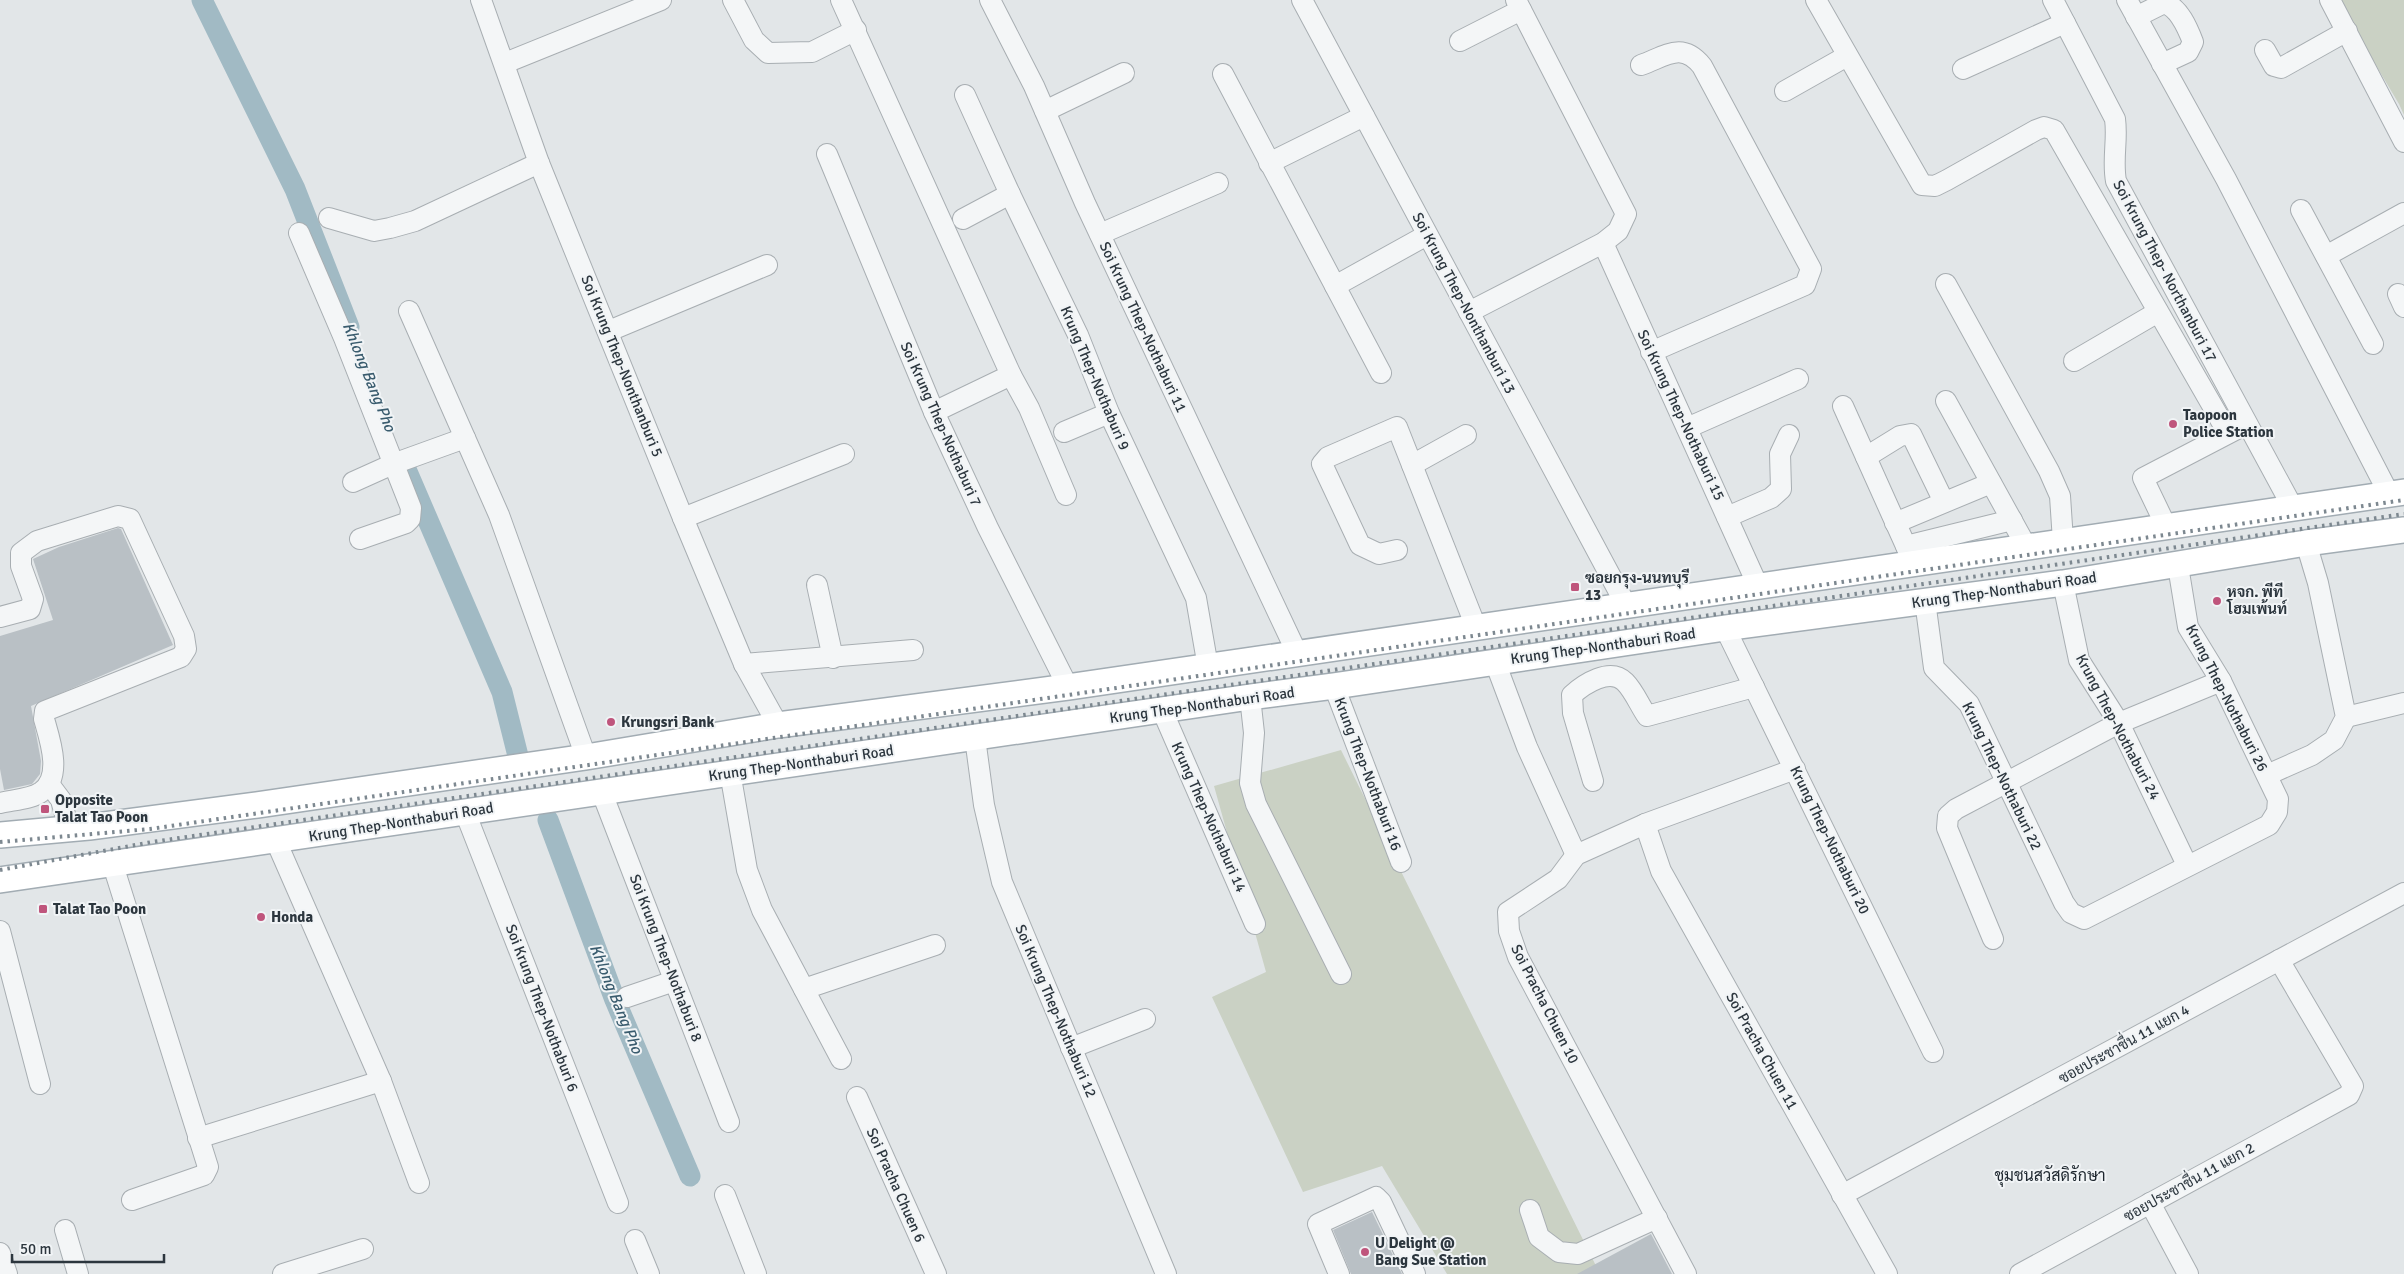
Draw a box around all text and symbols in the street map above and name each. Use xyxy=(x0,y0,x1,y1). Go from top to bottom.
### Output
street label: Soi Krung Thep- Northanburi 17 xyxy=(2109,177,2221,365)
street label: Soi Krung Thep-Nonthanburi 13 xyxy=(1408,209,1520,397)
street label: Soi Krung Thep-Nothaburi 11 xyxy=(1096,239,1190,415)
street label: Soi Krung Thep-Nonthanburi 5 xyxy=(577,272,667,460)
street label: Krung Thep-Nothaburi 9 xyxy=(1057,303,1133,453)
water label: Khlong Bang Pho xyxy=(338,319,400,435)
street label: Soi Krung Thep-Nothaburi 15 xyxy=(1634,327,1728,503)
street label: Soi Krung Thep-Nothaburi 7 xyxy=(897,339,985,509)
place label: Taopoon Police Station xyxy=(2183,406,2274,441)
marker: Taopoon Police Station xyxy=(2167,418,2179,430)
place label: ซอยกรุง-นนทบุรี 13 xyxy=(1585,568,1690,604)
street label: Krung Thep-Nonthaburi Road xyxy=(1910,568,2098,612)
marker: ซอยกรุง-นนทบุรี 13 xyxy=(1569,581,1581,593)
place label: หจก. พีที โฮมเพ้นท์ xyxy=(2226,582,2288,618)
marker: หจก. พีที โฮมเพ้นท์ xyxy=(2211,595,2223,607)
street label: Krung Thep-Nothaburi 26 xyxy=(2182,621,2272,775)
street label: Krung Thep-Nonthaburi Road xyxy=(1509,624,1697,668)
street label: Krung Thep-Nothaburi 24 xyxy=(2072,651,2164,803)
street label: Krung Thep-Nonthaburi Road xyxy=(1108,683,1296,727)
street label: Krung Thep-Nothaburi 16 xyxy=(1330,695,1406,853)
street label: Krung Thep-Nothaburi 22 xyxy=(1958,699,2046,853)
place label: Krungsri Bank xyxy=(621,713,715,731)
marker: Krungsri Bank xyxy=(605,716,617,728)
street label: Krung Thep-Nothaburi 14 xyxy=(1168,739,1250,895)
street label: Krung Thep-Nonthaburi Road xyxy=(707,741,895,785)
street label: Krung Thep-Nothaburi 20 xyxy=(1786,763,1874,917)
place label: Opposite Talat Tao Poon xyxy=(55,791,148,826)
street label: Krung Thep-Nonthaburi Road xyxy=(307,798,495,846)
marker: Opposite Talat Tao Poon xyxy=(39,803,51,815)
street label: Soi Krung Thep-Nothaburi 8 xyxy=(626,872,706,1044)
place label: Talat Tao Poon xyxy=(53,900,146,918)
marker: Talat Tao Poon xyxy=(37,903,49,915)
place label: Honda xyxy=(271,908,313,926)
marker: Honda xyxy=(255,911,267,923)
street label: Soi Krung Thep-Nothaburi 6 xyxy=(502,922,582,1094)
street label: Soi Krung Thep-Nothaburi 12 xyxy=(1011,922,1101,1100)
water label: Khlong Bang Pho xyxy=(585,941,647,1057)
street label: Soi Pracha Chuen 10 xyxy=(1507,941,1583,1067)
street label: Soi Pracha Chuen 11 xyxy=(1722,989,1802,1113)
street label: ซอยประชาชื่น 11 แยก 4 xyxy=(2053,995,2193,1087)
street label: Soi Pracha Chuen 6 xyxy=(863,1125,929,1245)
street label: ซอยประชาชื่น 11 แยก 2 xyxy=(2118,1133,2258,1225)
district label: ชุมชนสวัสดิรักษา xyxy=(1994,1165,2106,1187)
scale bar xyxy=(12,1232,165,1264)
place label: U Delight @ Bang Sue Station xyxy=(1375,1234,1486,1269)
text: 50 m xyxy=(20,1240,51,1258)
marker: U Delight @ Bang Sue Station xyxy=(1359,1246,1371,1258)

